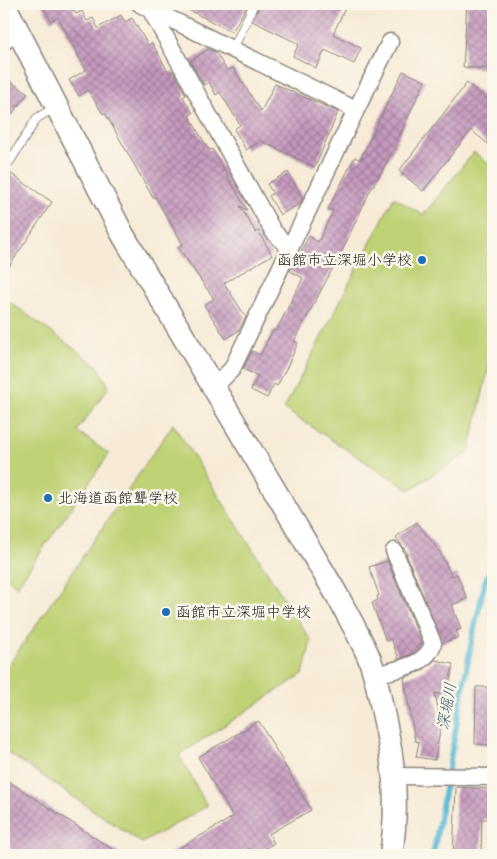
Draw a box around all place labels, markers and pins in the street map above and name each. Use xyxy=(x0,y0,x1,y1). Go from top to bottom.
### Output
place label: 函館市立深堀小学校 xyxy=(277,247,412,273)
marker: 函館市立深堀小学校 xyxy=(416,254,428,266)
place label: 北海道函館聾学校 xyxy=(58,485,178,511)
marker: 北海道函館聾学校 xyxy=(42,492,54,504)
place label: 函館市立深堀中学校 xyxy=(176,599,311,625)
marker: 函館市立深堀中学校 xyxy=(160,606,172,618)

